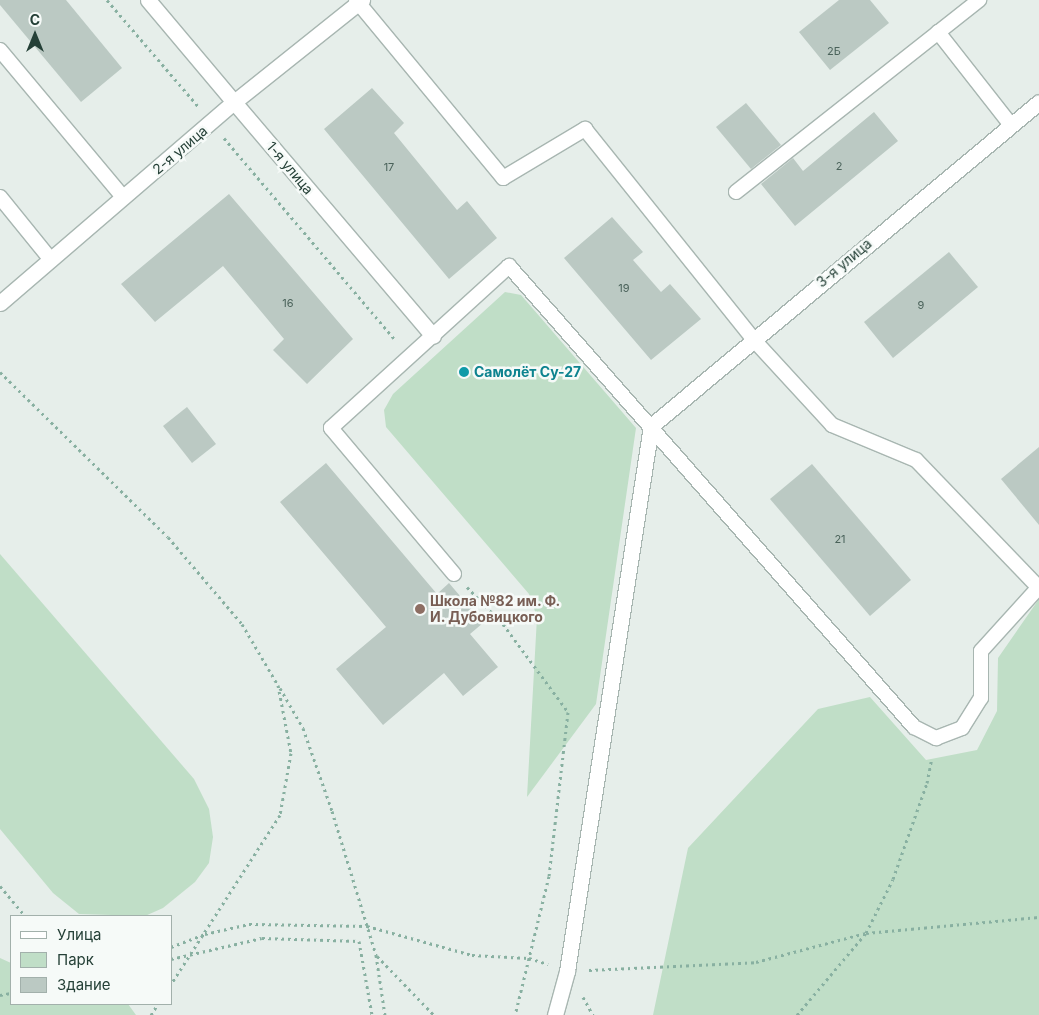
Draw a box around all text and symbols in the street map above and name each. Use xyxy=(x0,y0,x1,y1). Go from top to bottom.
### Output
north arrow xyxy=(10,10,60,60)
text: С xyxy=(30,11,40,28)
house number: 2Б xyxy=(827,44,841,58)
street label: 2-я улица xyxy=(149,122,211,178)
street label: 1-я улица xyxy=(263,138,317,198)
house number: 2 xyxy=(836,159,842,173)
house number: 17 xyxy=(384,160,394,174)
street label: 3-я улица xyxy=(813,235,875,291)
house number: 19 xyxy=(618,281,630,295)
house number: 16 xyxy=(282,296,294,310)
house number: 9 xyxy=(918,298,924,312)
place label: Самолёт Су-27 xyxy=(474,364,581,380)
marker: Самолёт Су-27 xyxy=(458,366,470,378)
house number: 21 xyxy=(834,532,846,546)
place label: Школа №82 им. Ф. И. Дубовицкого xyxy=(430,593,561,626)
marker: Школа №82 им. Ф. И. Дубовицкого xyxy=(414,603,426,615)
legend xyxy=(10,915,172,1005)
text: Улица xyxy=(57,925,101,944)
text: Парк xyxy=(57,950,94,969)
text: Здание xyxy=(57,975,111,994)

